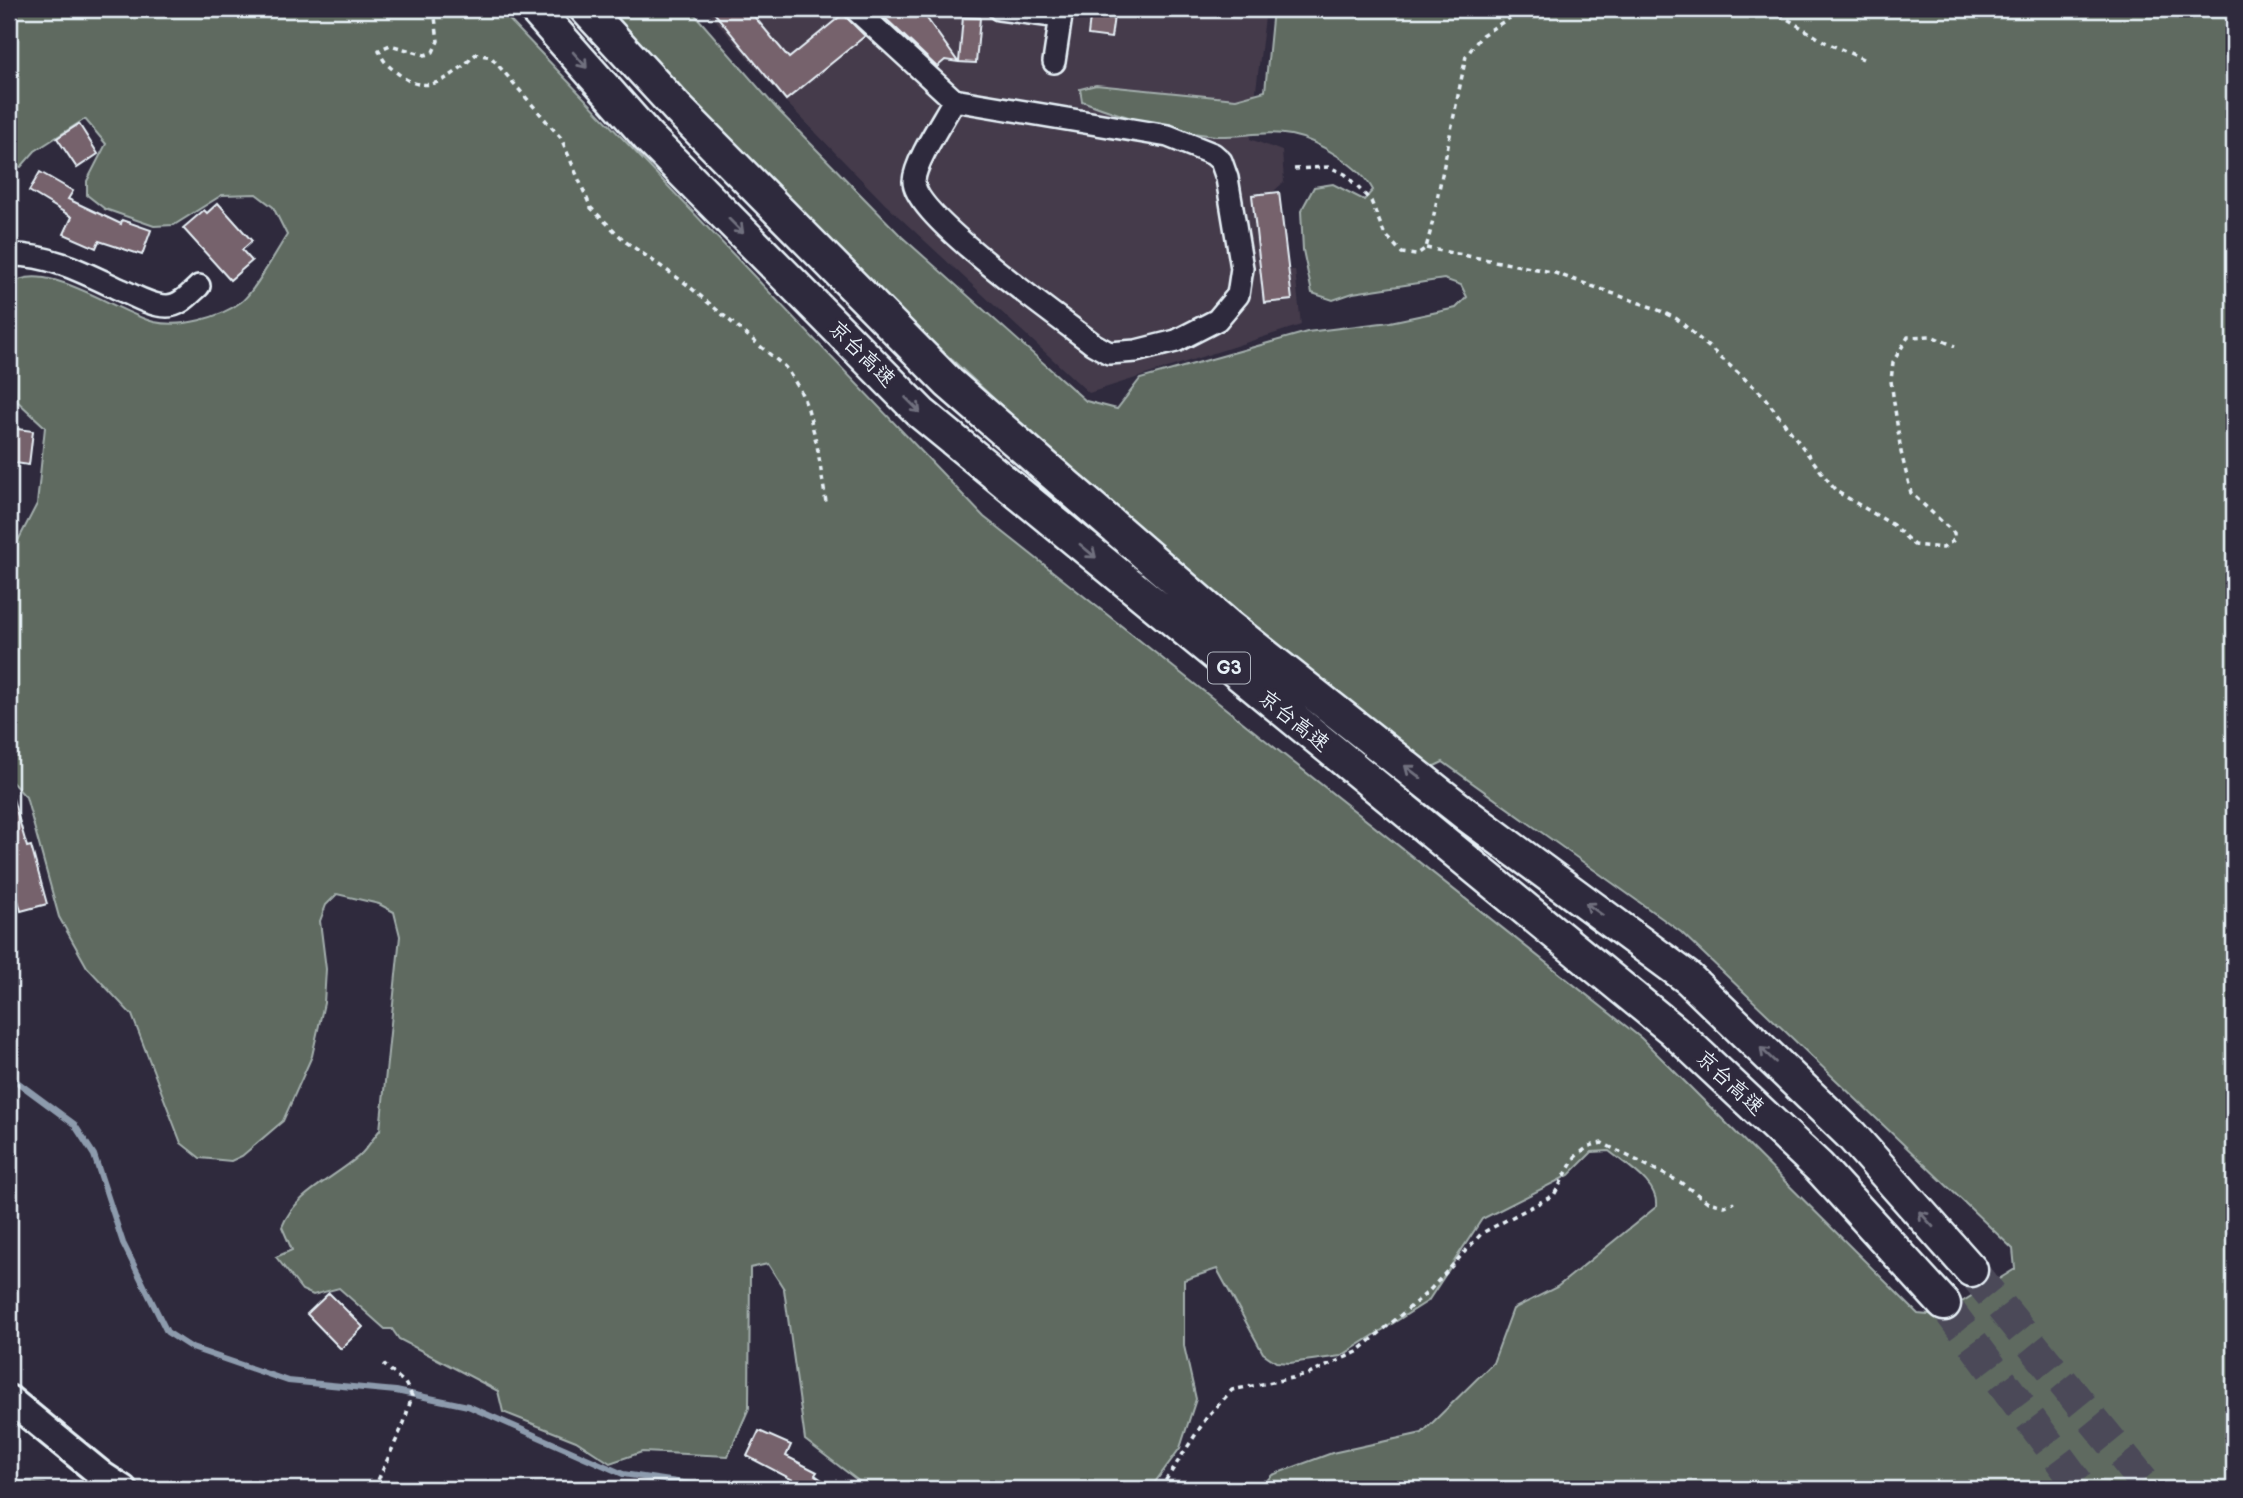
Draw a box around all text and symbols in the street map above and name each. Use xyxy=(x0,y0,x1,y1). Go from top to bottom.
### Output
one-way arrow xyxy=(572,51,588,69)
one-way arrow xyxy=(727,217,744,234)
street label: 京台高速 xyxy=(823,315,901,393)
one-way arrow xyxy=(904,397,921,414)
one-way arrow xyxy=(1078,543,1096,559)
road number: G3 xyxy=(1208,652,1250,684)
street label: 京台高速 xyxy=(1253,685,1335,757)
one-way arrow xyxy=(1404,765,1422,780)
one-way arrow xyxy=(1585,902,1604,917)
street label: 京台高速 xyxy=(1691,1045,1769,1121)
one-way arrow xyxy=(1760,1047,1777,1064)
one-way arrow xyxy=(1918,1210,1934,1228)

